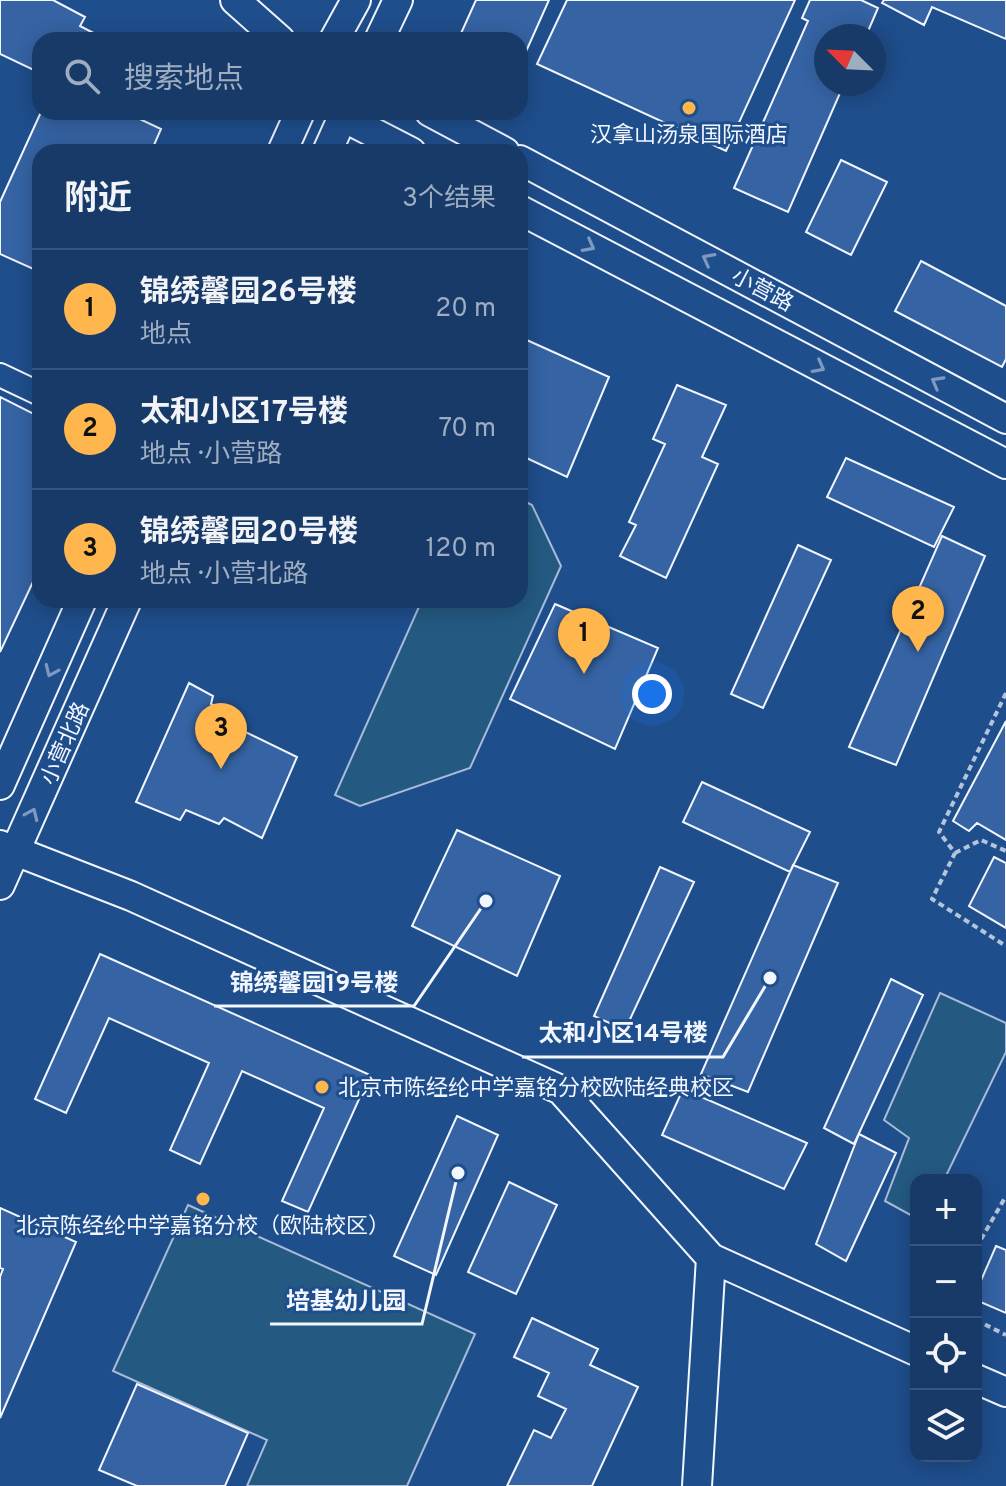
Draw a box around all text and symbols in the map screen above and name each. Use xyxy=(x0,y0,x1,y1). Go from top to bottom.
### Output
north arrow xyxy=(814,24,886,96)
search box xyxy=(32,32,528,120)
icon: search xyxy=(60,54,104,98)
text: 搜索地点 xyxy=(124,62,244,99)
marker: 汉拿山汤泉国际酒店 xyxy=(680,99,698,117)
place label: 汉拿山汤泉国际酒店 xyxy=(590,122,788,150)
text: 附近 xyxy=(64,179,132,222)
text: 3个结果 xyxy=(402,183,496,216)
one-way arrow xyxy=(581,236,595,251)
one-way arrow xyxy=(702,254,717,269)
street label: 小营路 xyxy=(726,264,797,319)
text: 锦绣馨园26号楼 xyxy=(140,275,357,312)
text: 1 xyxy=(85,293,95,326)
text: 20 m xyxy=(435,293,496,326)
text: 地点 xyxy=(140,319,192,352)
one-way arrow xyxy=(811,357,826,372)
one-way arrow xyxy=(931,377,946,392)
text: 太和小区17号楼 xyxy=(140,395,348,432)
text: 2 xyxy=(82,413,98,446)
text: 70 m xyxy=(438,413,496,446)
text: 地点 · 小营路 xyxy=(140,439,282,472)
text: 锦绣馨园20号楼 xyxy=(140,515,358,552)
text: 3 xyxy=(82,533,98,566)
text: 120 m xyxy=(426,533,496,566)
text: 地点 · 小营北路 xyxy=(140,559,308,592)
pin: 2 xyxy=(892,586,944,652)
pin: 1 xyxy=(558,608,610,674)
one-way arrow xyxy=(44,663,60,677)
your location xyxy=(632,674,672,714)
street label: 小营北路 xyxy=(36,698,97,790)
pin: 3 xyxy=(195,703,247,769)
one-way arrow xyxy=(22,808,38,822)
callout: 锦绣馨园19号楼 xyxy=(214,958,414,1006)
text: 锦绣馨园19号楼 xyxy=(230,970,398,1000)
callout: 太和小区14号楼 xyxy=(522,1009,723,1057)
text: 太和小区14号楼 xyxy=(538,1020,708,1050)
place label: 北京市陈经纶中学嘉铭分校欧陆经典校区 xyxy=(338,1076,734,1103)
marker: 北京市陈经纶中学嘉铭分校欧陆经典校区 xyxy=(313,1078,331,1096)
map controls xyxy=(910,1174,982,1462)
button: + xyxy=(910,1174,982,1246)
marker: 北京陈经纶中学嘉铭分校（欧陆校区） xyxy=(194,1190,212,1208)
place label: 北京陈经纶中学嘉铭分校（欧陆校区） xyxy=(16,1214,390,1241)
button: − xyxy=(910,1246,982,1318)
callout: 培基幼儿园 xyxy=(270,1276,422,1324)
text: 培基幼儿园 xyxy=(286,1288,406,1318)
button: locate xyxy=(910,1318,982,1390)
button: layers xyxy=(910,1390,982,1462)

